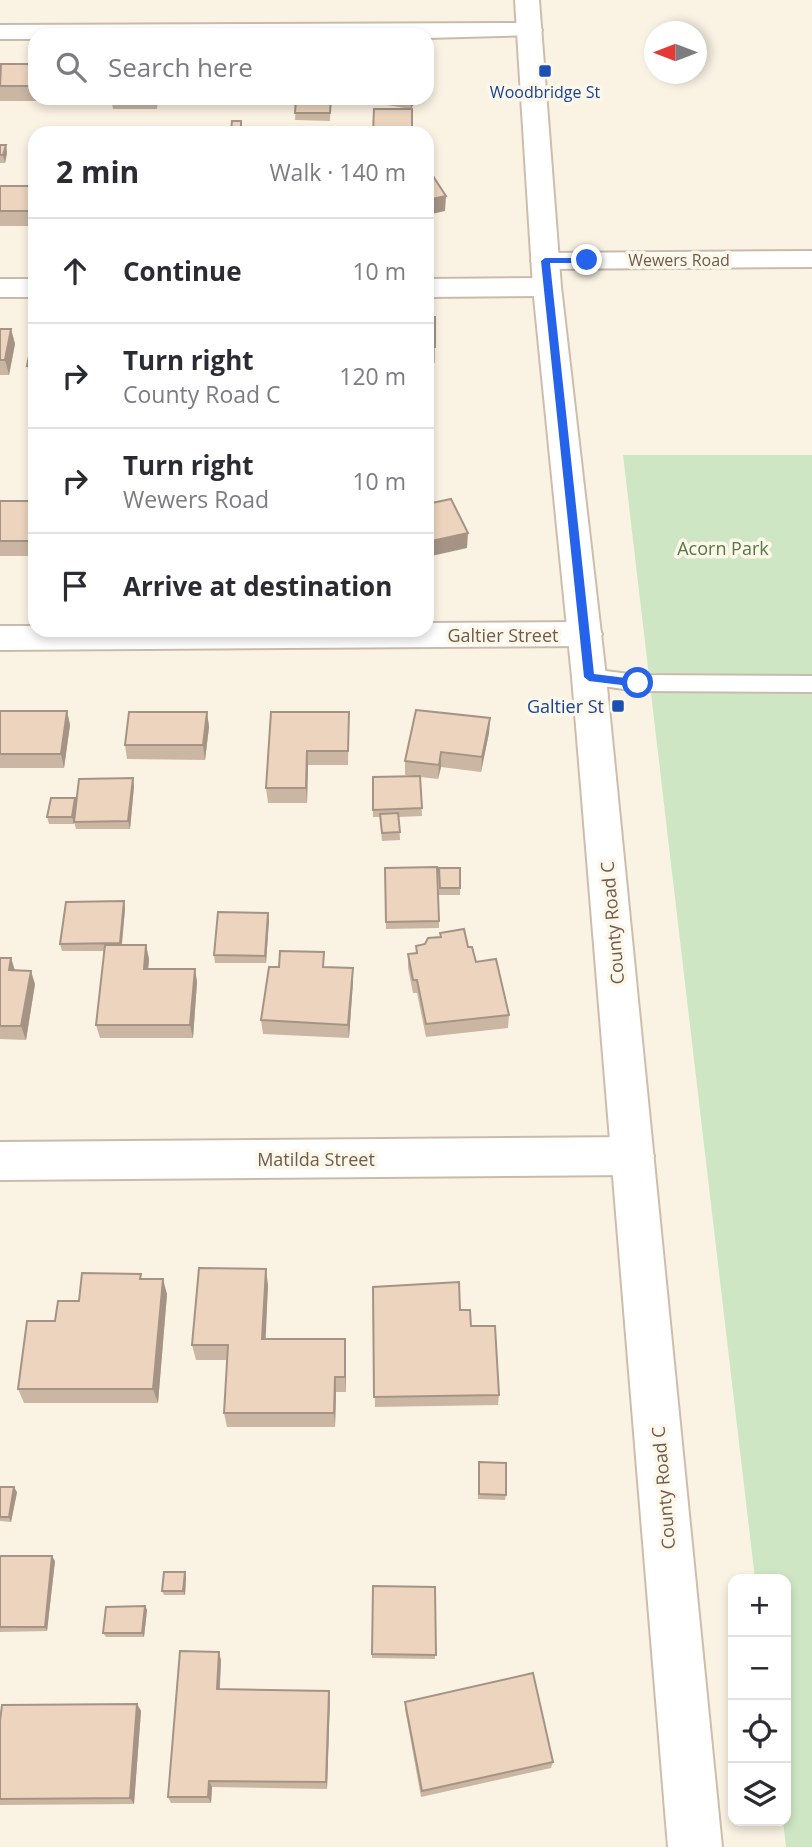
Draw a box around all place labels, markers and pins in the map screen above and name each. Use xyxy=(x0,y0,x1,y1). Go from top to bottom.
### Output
marker: Woodbridge St xyxy=(537,63,553,79)
place label: Woodbridge St xyxy=(490,81,600,103)
place label: Galtier St xyxy=(527,694,604,718)
marker: Galtier St xyxy=(610,698,626,714)

